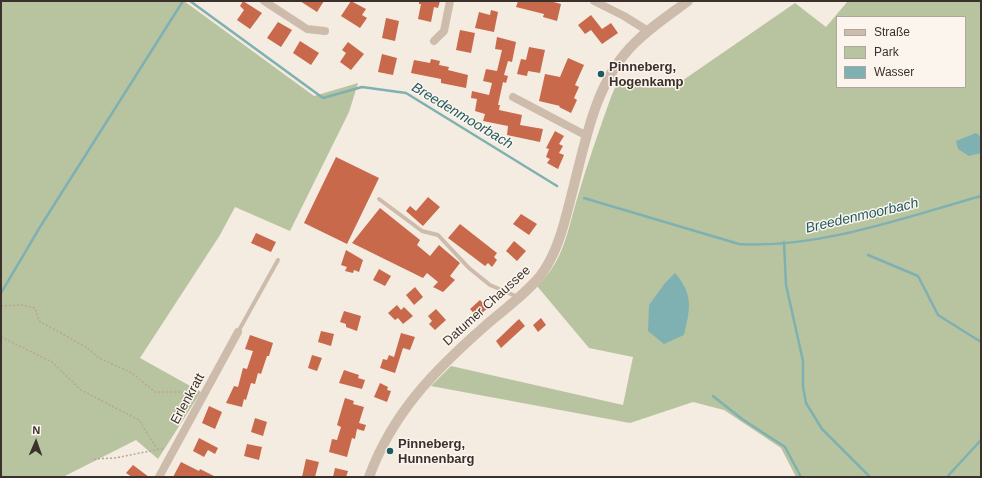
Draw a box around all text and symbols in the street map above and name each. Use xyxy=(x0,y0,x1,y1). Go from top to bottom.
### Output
legend xyxy=(836,16,966,88)
text: Straße xyxy=(874,25,910,39)
text: Park xyxy=(874,45,899,59)
place label: Pinneberg, Hogenkamp xyxy=(609,59,683,90)
text: Wasser xyxy=(874,65,914,79)
marker: Pinneberg, Hogenkamp xyxy=(596,69,606,79)
water label: Breedenmoorbach xyxy=(408,79,516,153)
water label: Breedenmoorbach xyxy=(804,195,920,237)
street label: Datumer Chaussee xyxy=(440,263,534,349)
street label: Erlenkratt xyxy=(168,371,208,427)
north arrow xyxy=(16,422,56,462)
text: N xyxy=(32,424,41,436)
place label: Pinneberg, Hunnenbarg xyxy=(398,436,475,467)
marker: Pinneberg, Hunnenbarg xyxy=(385,446,395,456)

